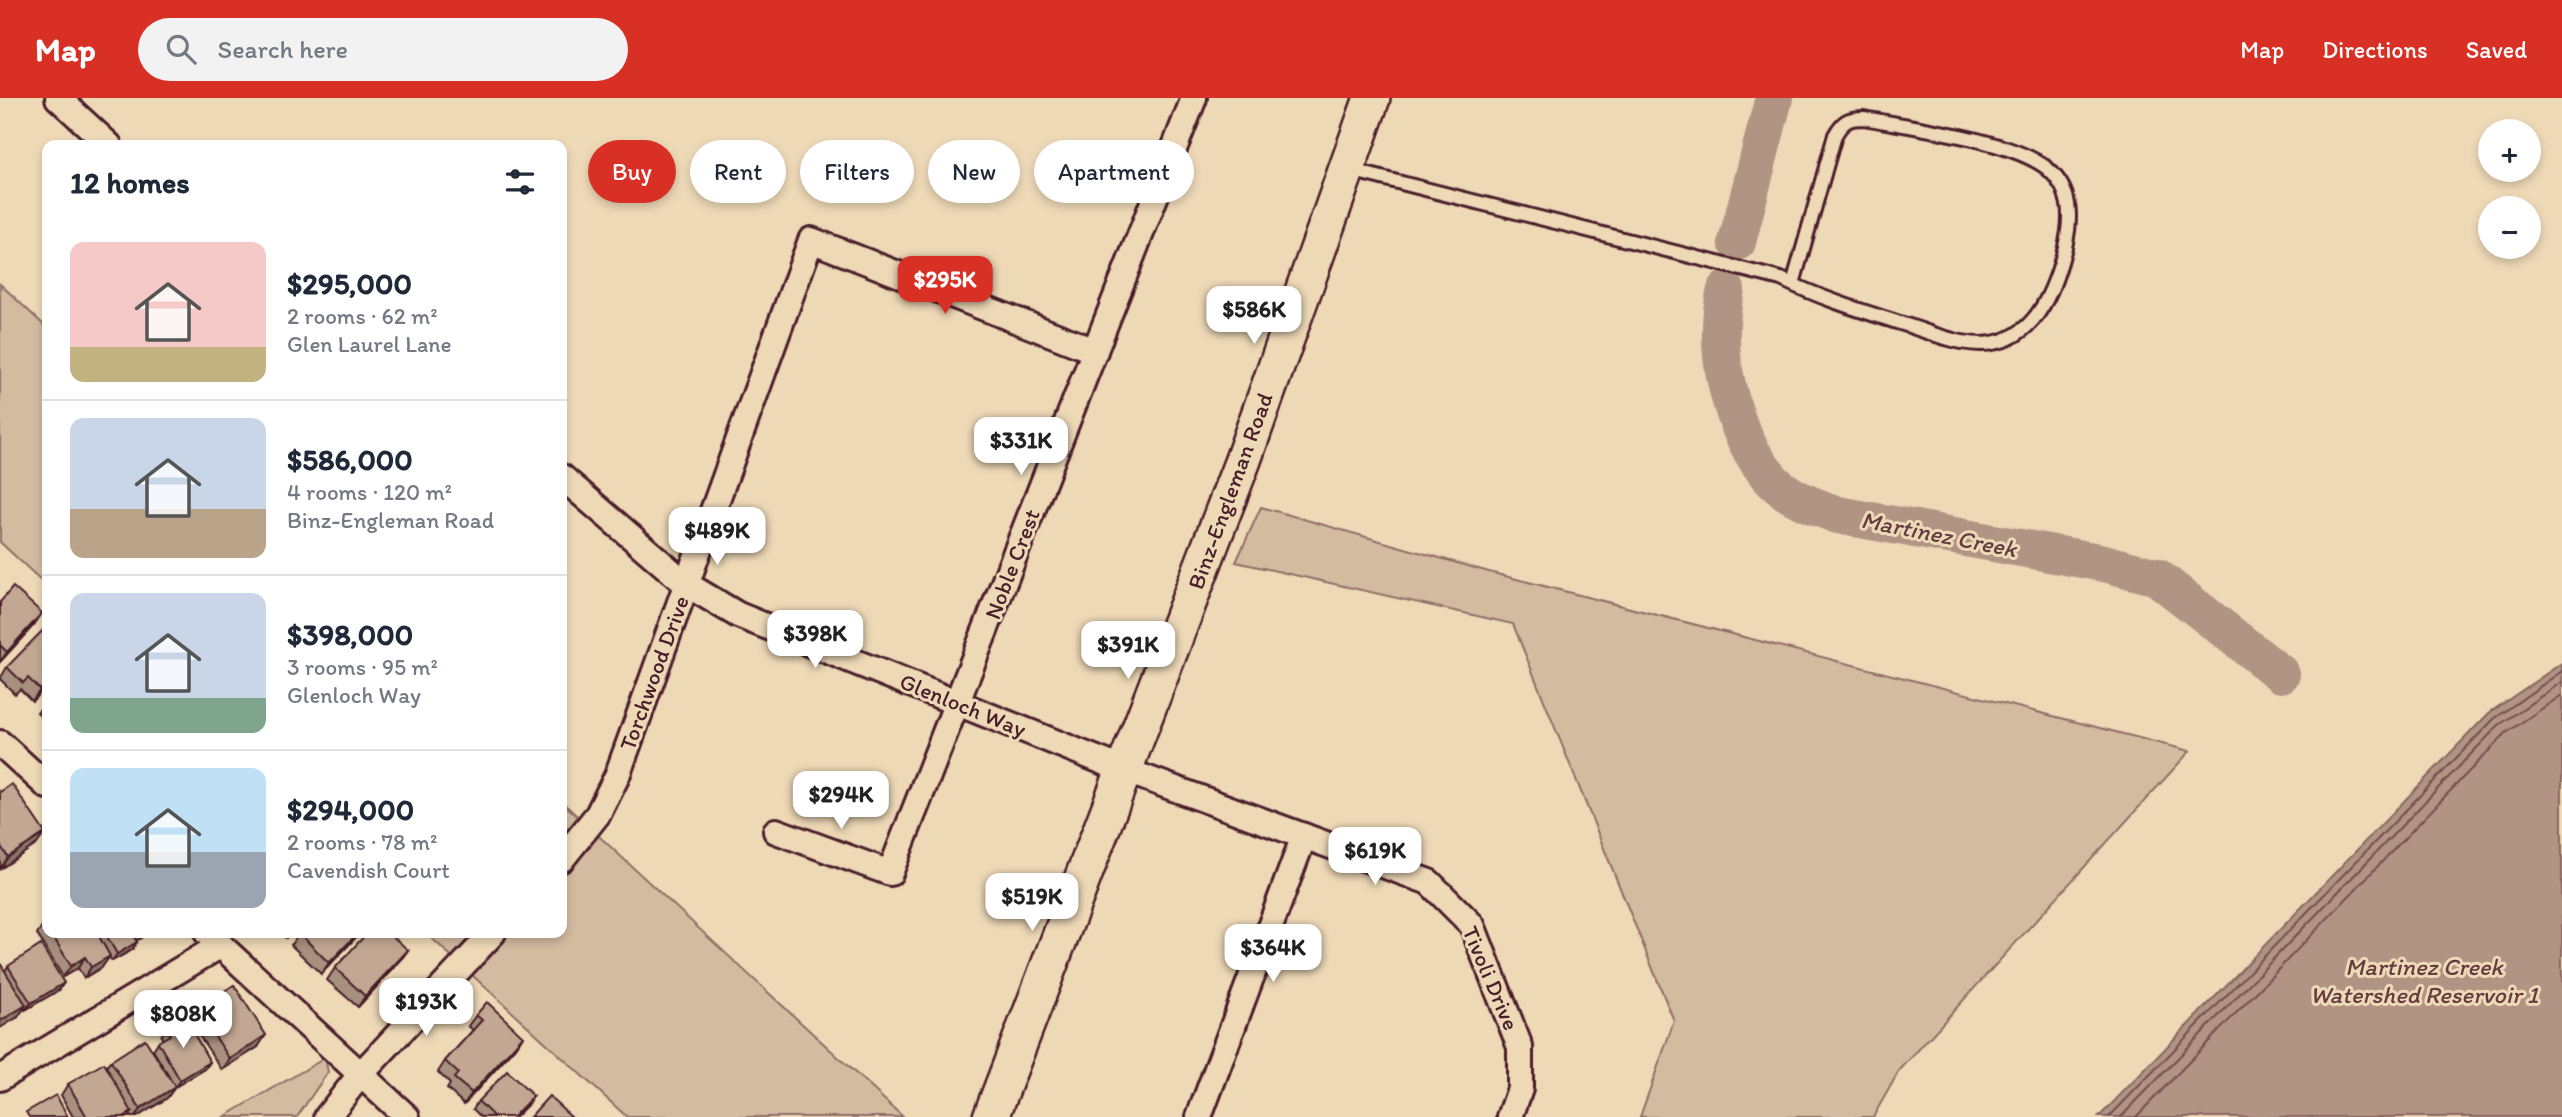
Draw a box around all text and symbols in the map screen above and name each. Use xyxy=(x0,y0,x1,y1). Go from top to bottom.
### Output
search box xyxy=(138,18,628,81)
text: Map xyxy=(35,30,96,69)
icon: search xyxy=(162,30,200,68)
text: Search here xyxy=(218,33,348,65)
text: Map xyxy=(2240,35,2284,64)
text: Directions xyxy=(2322,35,2428,64)
text: Saved xyxy=(2466,35,2527,64)
map controls xyxy=(2478,119,2541,259)
button: + xyxy=(2478,119,2541,182)
chip: Buy xyxy=(588,140,676,203)
chip: Rent xyxy=(690,140,786,203)
chip: Filters xyxy=(800,140,914,203)
chip: New xyxy=(928,140,1020,203)
chip: Apartment xyxy=(1034,140,1194,203)
icon: filters xyxy=(501,163,539,201)
text: 12 homes xyxy=(70,164,190,201)
button: − xyxy=(2478,196,2541,259)
pin: $295K xyxy=(896,256,994,316)
text: $295,000 xyxy=(287,265,412,302)
text: $295K xyxy=(914,265,976,293)
icon: home xyxy=(126,270,210,354)
pin: $586K xyxy=(1205,286,1303,346)
text: $586K xyxy=(1222,295,1286,323)
text: 2 rooms · 62 m² xyxy=(287,302,438,330)
text: Glen Laurel Lane xyxy=(287,330,452,358)
street label: Binz-Engleman Road xyxy=(1181,389,1279,593)
pin: $331K xyxy=(972,418,1070,477)
text: $331K xyxy=(990,426,1052,454)
text: $586,000 xyxy=(287,441,413,478)
icon: home xyxy=(126,446,210,530)
text: 4 rooms · 120 m² xyxy=(287,478,452,506)
street label: Noble Crest xyxy=(978,505,1046,623)
water label: Martinez Creek xyxy=(1859,505,2021,564)
text: Binz-Engleman Road xyxy=(287,506,494,534)
pin: $489K xyxy=(668,508,766,567)
text: $489K xyxy=(685,516,749,544)
street label: Torchwood Drive xyxy=(613,592,695,754)
pin: $398K xyxy=(766,610,864,670)
text: $398,000 xyxy=(287,616,413,653)
text: $398K xyxy=(783,619,847,647)
icon: home xyxy=(126,621,210,705)
pin: $391K xyxy=(1079,622,1177,681)
text: $391K xyxy=(1097,630,1159,658)
text: 3 rooms · 95 m² xyxy=(287,653,438,681)
street label: Glenloch Way xyxy=(896,667,1030,743)
text: Glenloch Way xyxy=(287,681,421,709)
pin: $294K xyxy=(792,772,890,831)
text: $294K xyxy=(809,780,873,808)
text: $294,000 xyxy=(287,791,414,828)
icon: home xyxy=(126,796,210,880)
text: 2 rooms · 78 m² xyxy=(287,828,437,856)
pin: $619K xyxy=(1326,828,1424,887)
text: $619K xyxy=(1344,836,1406,864)
text: Cavendish Court xyxy=(287,856,450,884)
pin: $519K xyxy=(983,874,1081,933)
text: $519K xyxy=(1001,882,1063,910)
street label: Tivoli Drive xyxy=(1457,922,1525,1034)
pin: $364K xyxy=(1224,924,1322,984)
text: $364K xyxy=(1241,933,1305,961)
water label: Martinez Creek Watershed Reservoir 1 xyxy=(2310,952,2539,1009)
pin: $193K xyxy=(377,978,475,1038)
text: $193K xyxy=(395,987,457,1015)
pin: $808K xyxy=(134,990,232,1050)
text: $808K xyxy=(150,999,216,1027)

